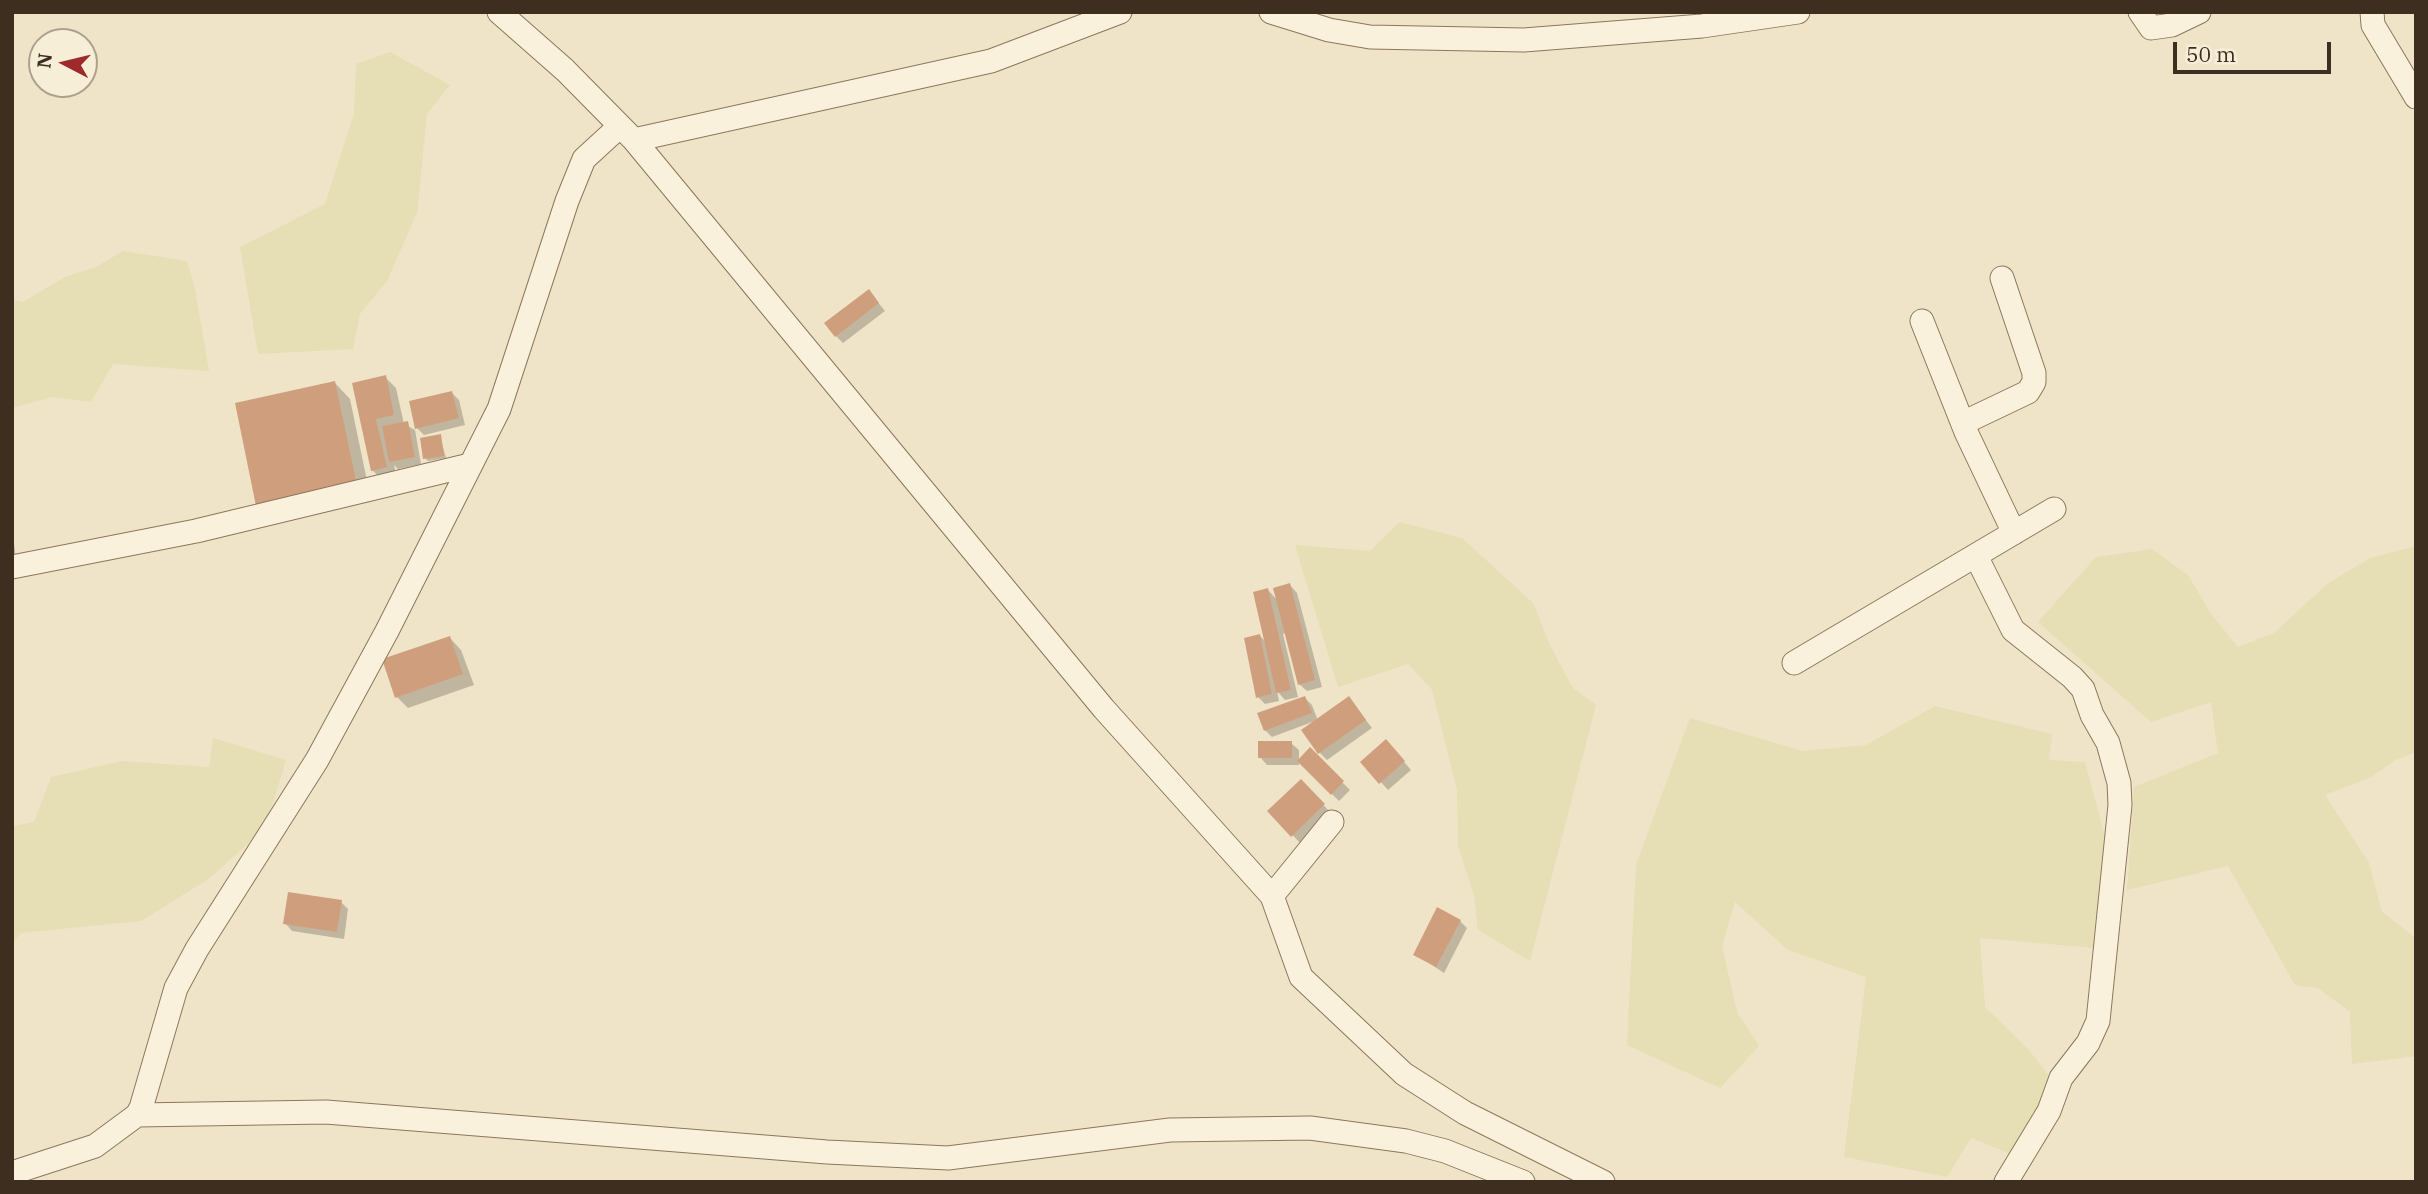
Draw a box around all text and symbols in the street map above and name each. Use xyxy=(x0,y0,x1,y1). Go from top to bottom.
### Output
north arrow xyxy=(28,28,98,98)
scale bar xyxy=(2176,28,2334,72)
text: 50 m xyxy=(2186,40,2236,68)
text: N xyxy=(31,52,57,70)

